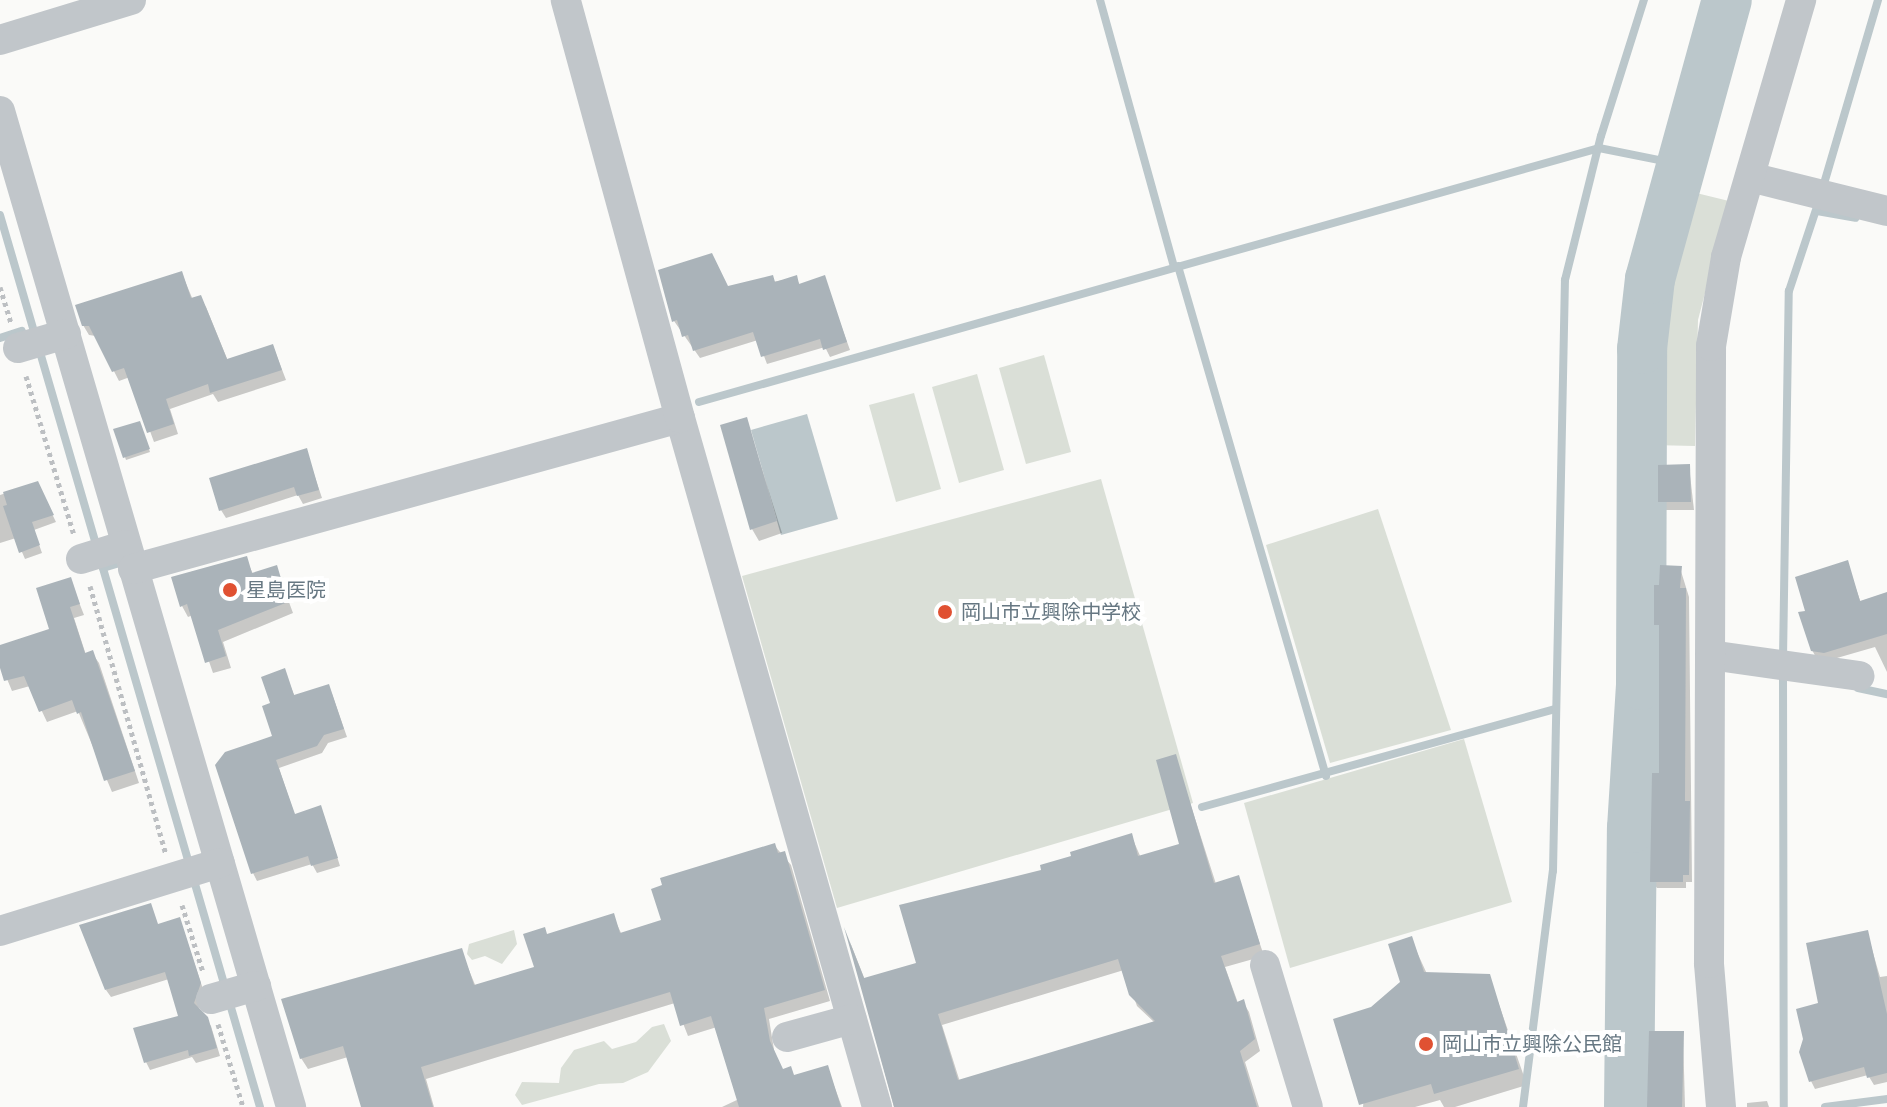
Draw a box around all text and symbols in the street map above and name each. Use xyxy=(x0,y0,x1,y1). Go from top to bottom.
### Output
place label: 星島医院 xyxy=(246,578,326,602)
marker: 星島医院 xyxy=(221,581,239,599)
place label: 岡山市立興除中学校 xyxy=(961,600,1141,624)
marker: 岡山市立興除中学校 xyxy=(936,603,954,621)
place label: 岡山市立興除公民館 xyxy=(1442,1032,1622,1056)
marker: 岡山市立興除公民館 xyxy=(1417,1035,1435,1053)

